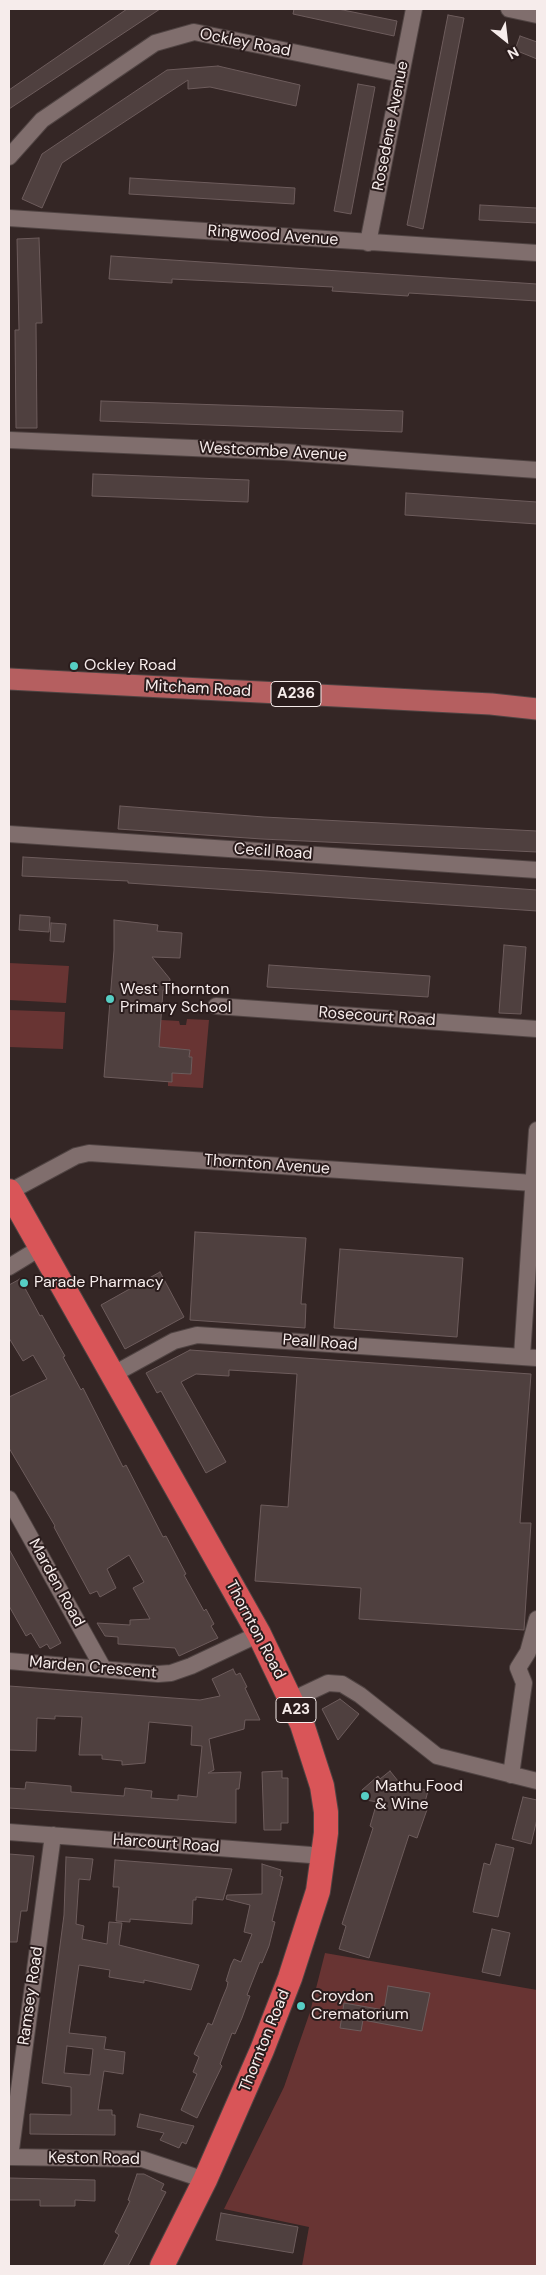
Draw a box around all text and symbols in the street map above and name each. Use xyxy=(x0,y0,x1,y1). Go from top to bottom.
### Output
north arrow xyxy=(481,15,531,65)
street label: Ockley Road xyxy=(198,25,292,61)
text: N xyxy=(504,43,522,63)
street label: Rosedene Avenue xyxy=(369,60,413,192)
street label: Ringwood Avenue xyxy=(207,222,339,250)
street label: Westcombe Avenue xyxy=(199,439,347,465)
place label: Ockley Road xyxy=(84,656,176,676)
marker: Ockley Road xyxy=(68,660,80,672)
street label: Mitcham Road xyxy=(144,677,252,701)
road number: A236 xyxy=(271,682,321,706)
street label: Cecil Road xyxy=(233,840,313,864)
place label: West Thornton Primary School xyxy=(120,980,231,1018)
marker: West Thornton Primary School xyxy=(104,993,116,1005)
street label: Rosecourt Road xyxy=(318,1003,436,1031)
street label: Thornton Avenue xyxy=(203,1151,331,1179)
place label: Parade Pharmacy xyxy=(34,1273,164,1293)
marker: Parade Pharmacy xyxy=(18,1277,30,1289)
street label: Peall Road xyxy=(282,1331,358,1355)
street label: Marden Road xyxy=(24,1536,88,1630)
street label: Thornton Road xyxy=(221,1577,289,1683)
street label: Marden Crescent xyxy=(28,1653,158,1683)
road number: A23 xyxy=(276,1698,316,1722)
place label: Mathu Food & Wine xyxy=(375,1777,463,1815)
marker: Mathu Food & Wine xyxy=(359,1790,371,1802)
street label: Harcourt Road xyxy=(112,1831,220,1857)
street label: Ramsey Road xyxy=(15,1945,47,2047)
street label: Thornton Road xyxy=(236,1987,294,2095)
place label: Croydon Crematorium xyxy=(311,1987,409,2025)
marker: Croydon Crematorium xyxy=(295,2000,307,2012)
street label: Keston Road xyxy=(48,2149,140,2169)

